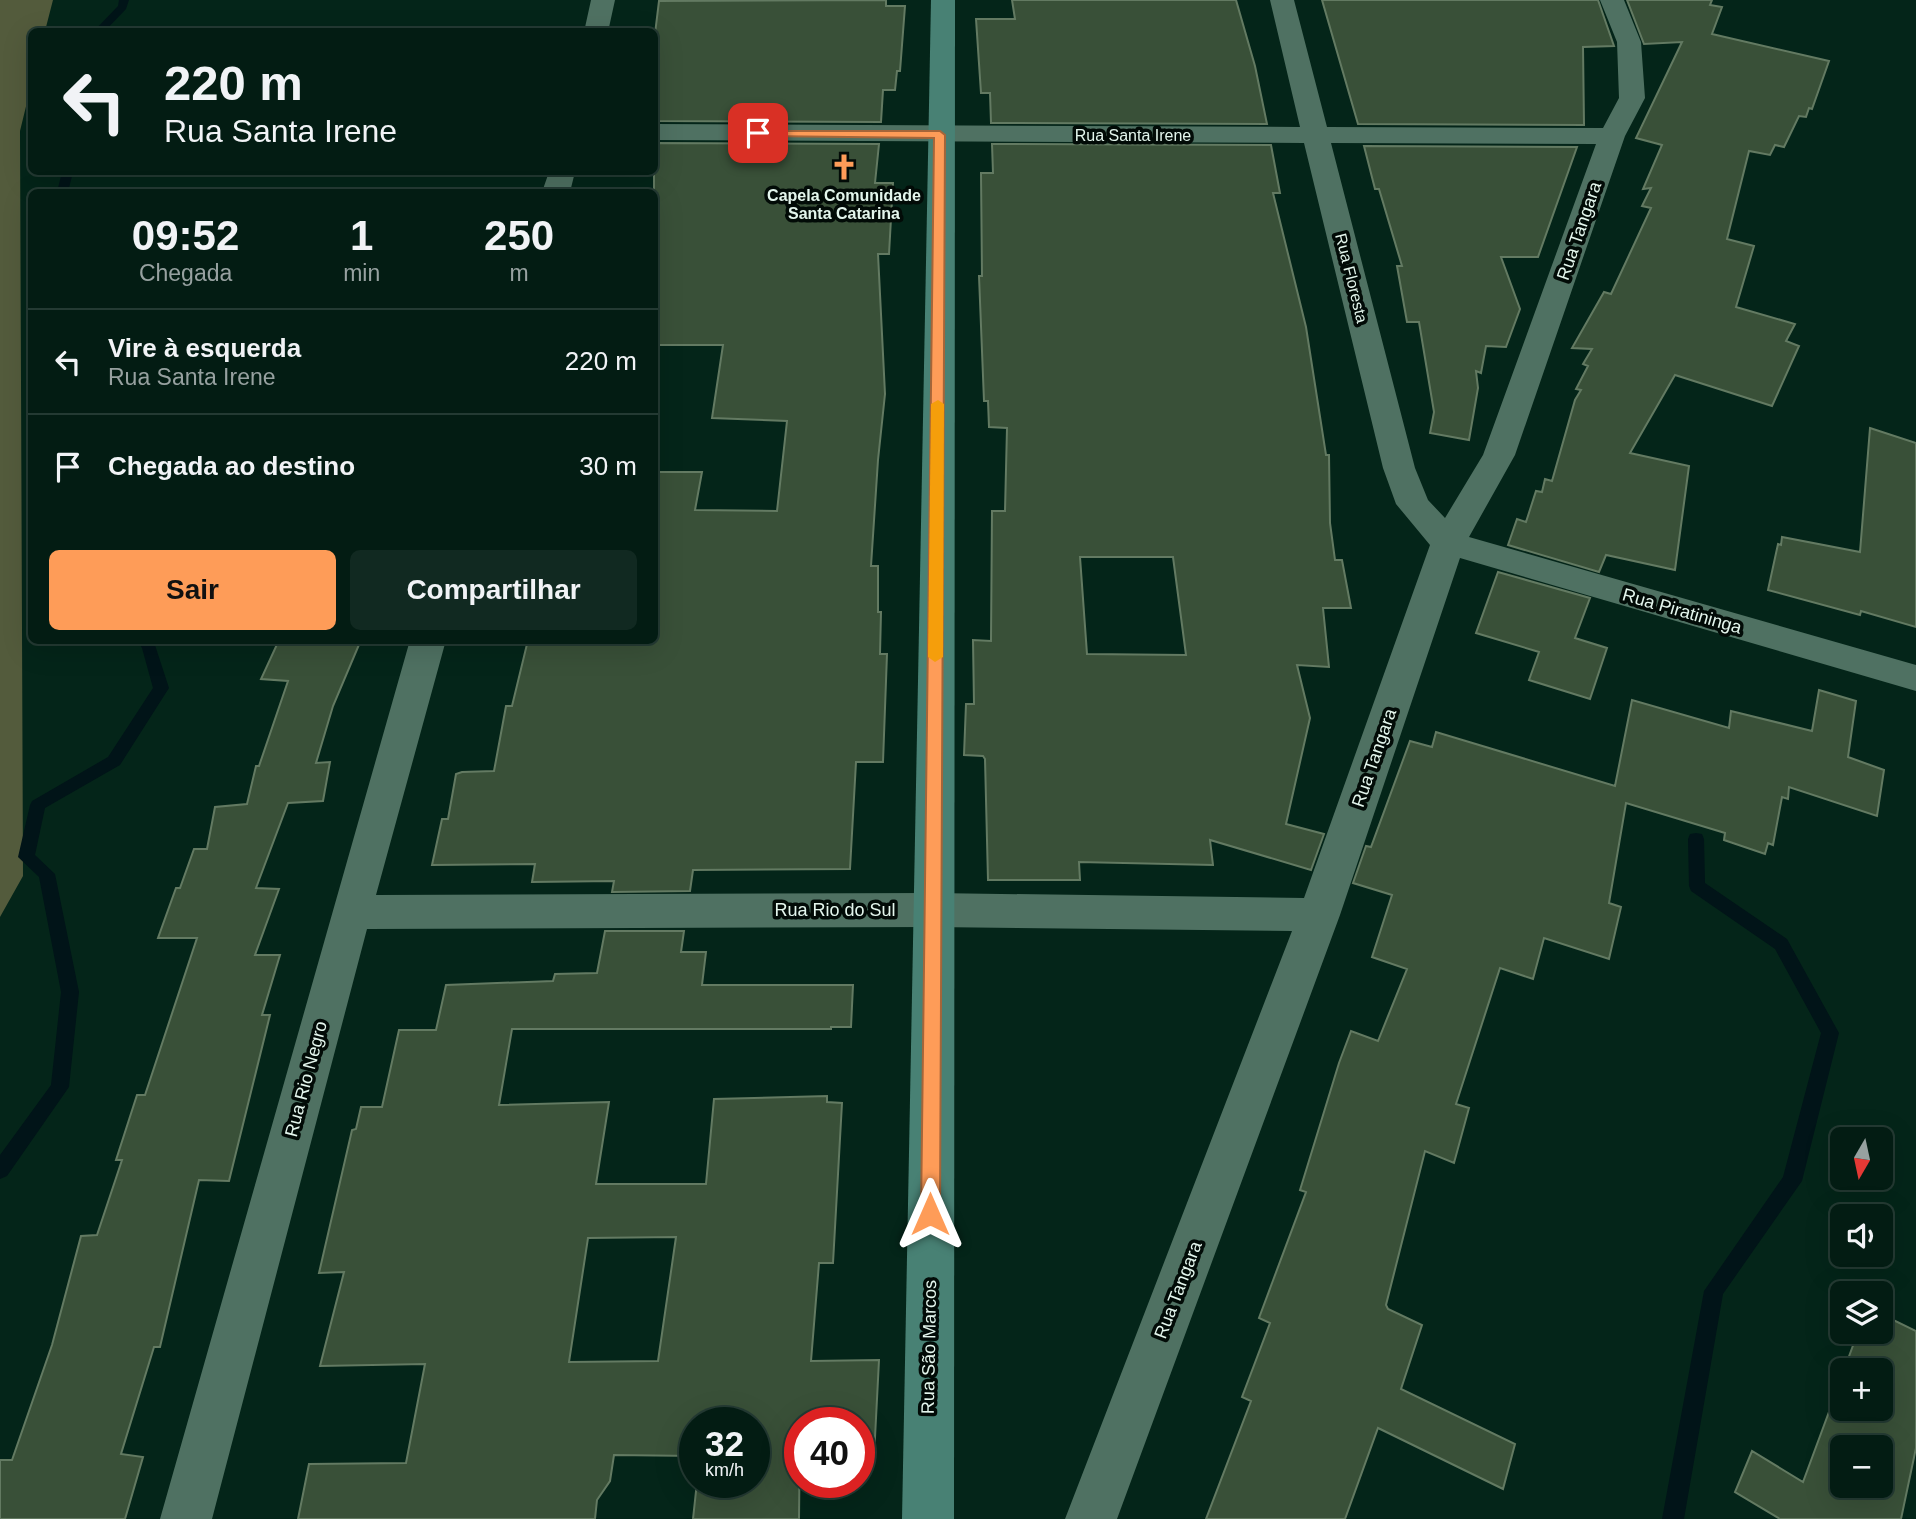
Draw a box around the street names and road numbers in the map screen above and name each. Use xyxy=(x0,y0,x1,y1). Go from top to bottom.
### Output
street label: Rua Santa Irene xyxy=(1075,127,1191,144)
street label: Rua Tangara xyxy=(1553,178,1606,283)
street label: Rua Floresta xyxy=(1332,232,1371,325)
street label: Rua Piratininga xyxy=(1620,584,1745,638)
street label: Rua Tangara xyxy=(1348,705,1401,810)
street label: Rua Rio do Sul xyxy=(774,900,896,920)
street label: Rua Rio Negro xyxy=(281,1019,331,1139)
street label: Rua Tangara xyxy=(1150,1238,1206,1342)
street label: Rua São Marcos xyxy=(918,1280,940,1414)

